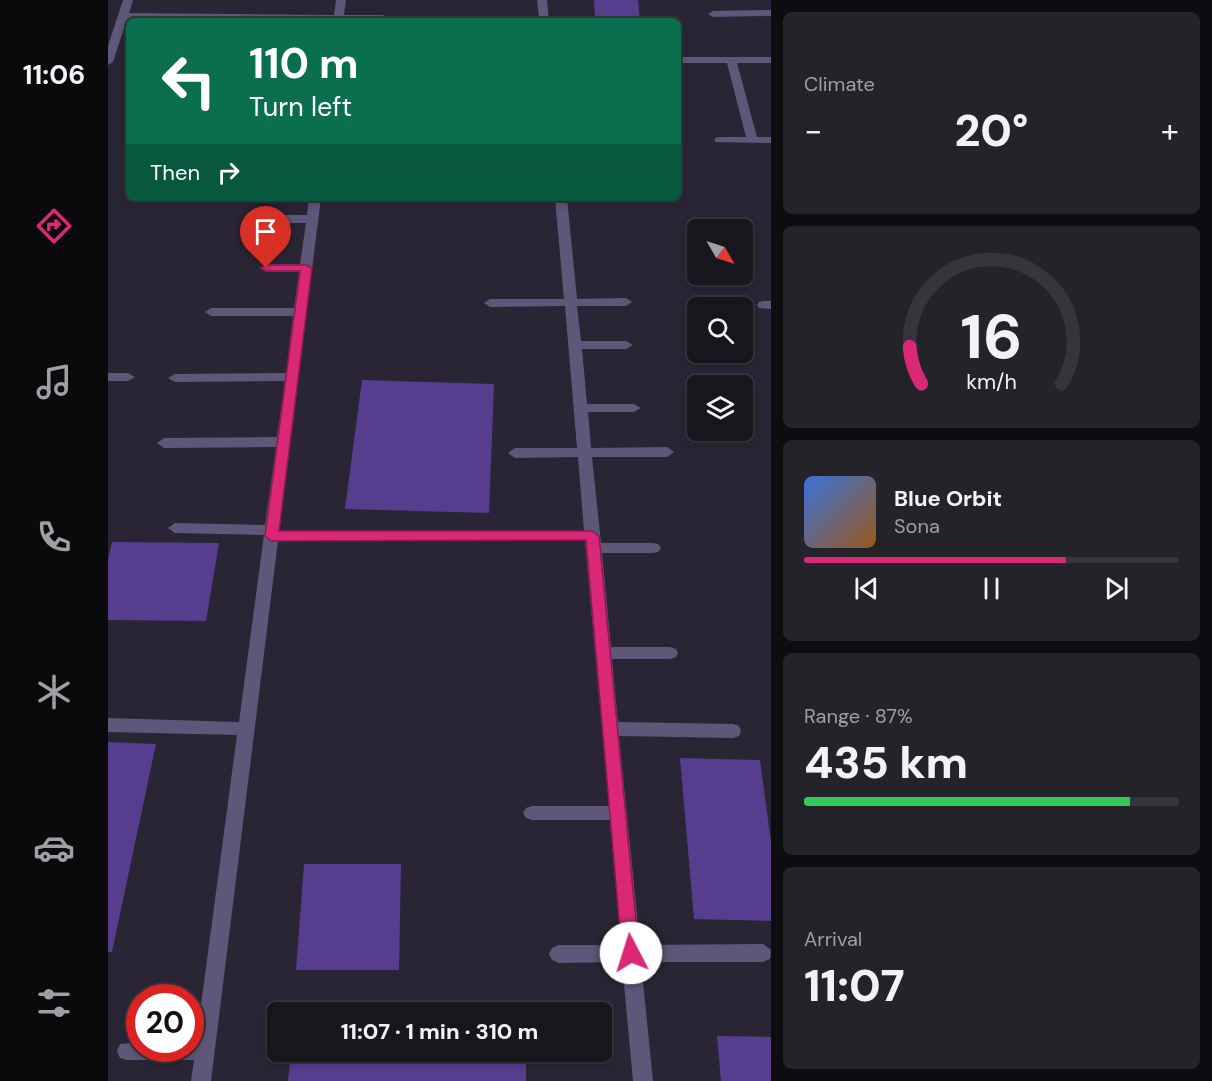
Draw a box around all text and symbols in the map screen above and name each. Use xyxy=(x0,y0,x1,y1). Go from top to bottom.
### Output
text: 110 m xyxy=(249,36,359,91)
icon: left xyxy=(150,42,228,120)
text: 11:06 xyxy=(23,57,85,92)
text: Climate xyxy=(804,71,875,97)
text: Turn left xyxy=(249,89,352,124)
text: 20° xyxy=(954,101,1029,160)
text: − xyxy=(804,109,822,152)
text: + xyxy=(1161,109,1179,152)
icon: right xyxy=(212,156,245,189)
text: Then xyxy=(150,158,200,187)
icon: directions xyxy=(33,205,75,247)
pin xyxy=(240,206,291,268)
icon: arrive xyxy=(249,215,282,248)
north arrow xyxy=(687,219,753,285)
map controls xyxy=(687,219,753,441)
text: 16 xyxy=(960,296,1023,377)
button: search xyxy=(687,297,753,363)
icon: music xyxy=(33,361,75,403)
text: km/h xyxy=(966,368,1017,396)
button: layers xyxy=(687,375,753,441)
text: Blue Orbit xyxy=(894,484,1002,513)
text: Sona xyxy=(894,513,940,539)
icon: phone xyxy=(33,516,75,558)
icon: previous xyxy=(850,572,883,605)
icon: pause xyxy=(975,572,1008,605)
icon: next xyxy=(1100,572,1133,605)
icon: climate xyxy=(33,671,75,713)
text: Range · 87% xyxy=(804,703,913,729)
text: 435 km xyxy=(804,733,968,792)
icon: car xyxy=(33,827,75,869)
position arrow xyxy=(599,921,663,985)
text: Arrival xyxy=(804,926,862,952)
text: 11:07 xyxy=(804,956,905,1015)
icon: filters xyxy=(33,982,75,1024)
speed limit sign: 20 xyxy=(126,984,204,1062)
text: 11:07 · 1 min · 310 m xyxy=(341,1017,538,1046)

